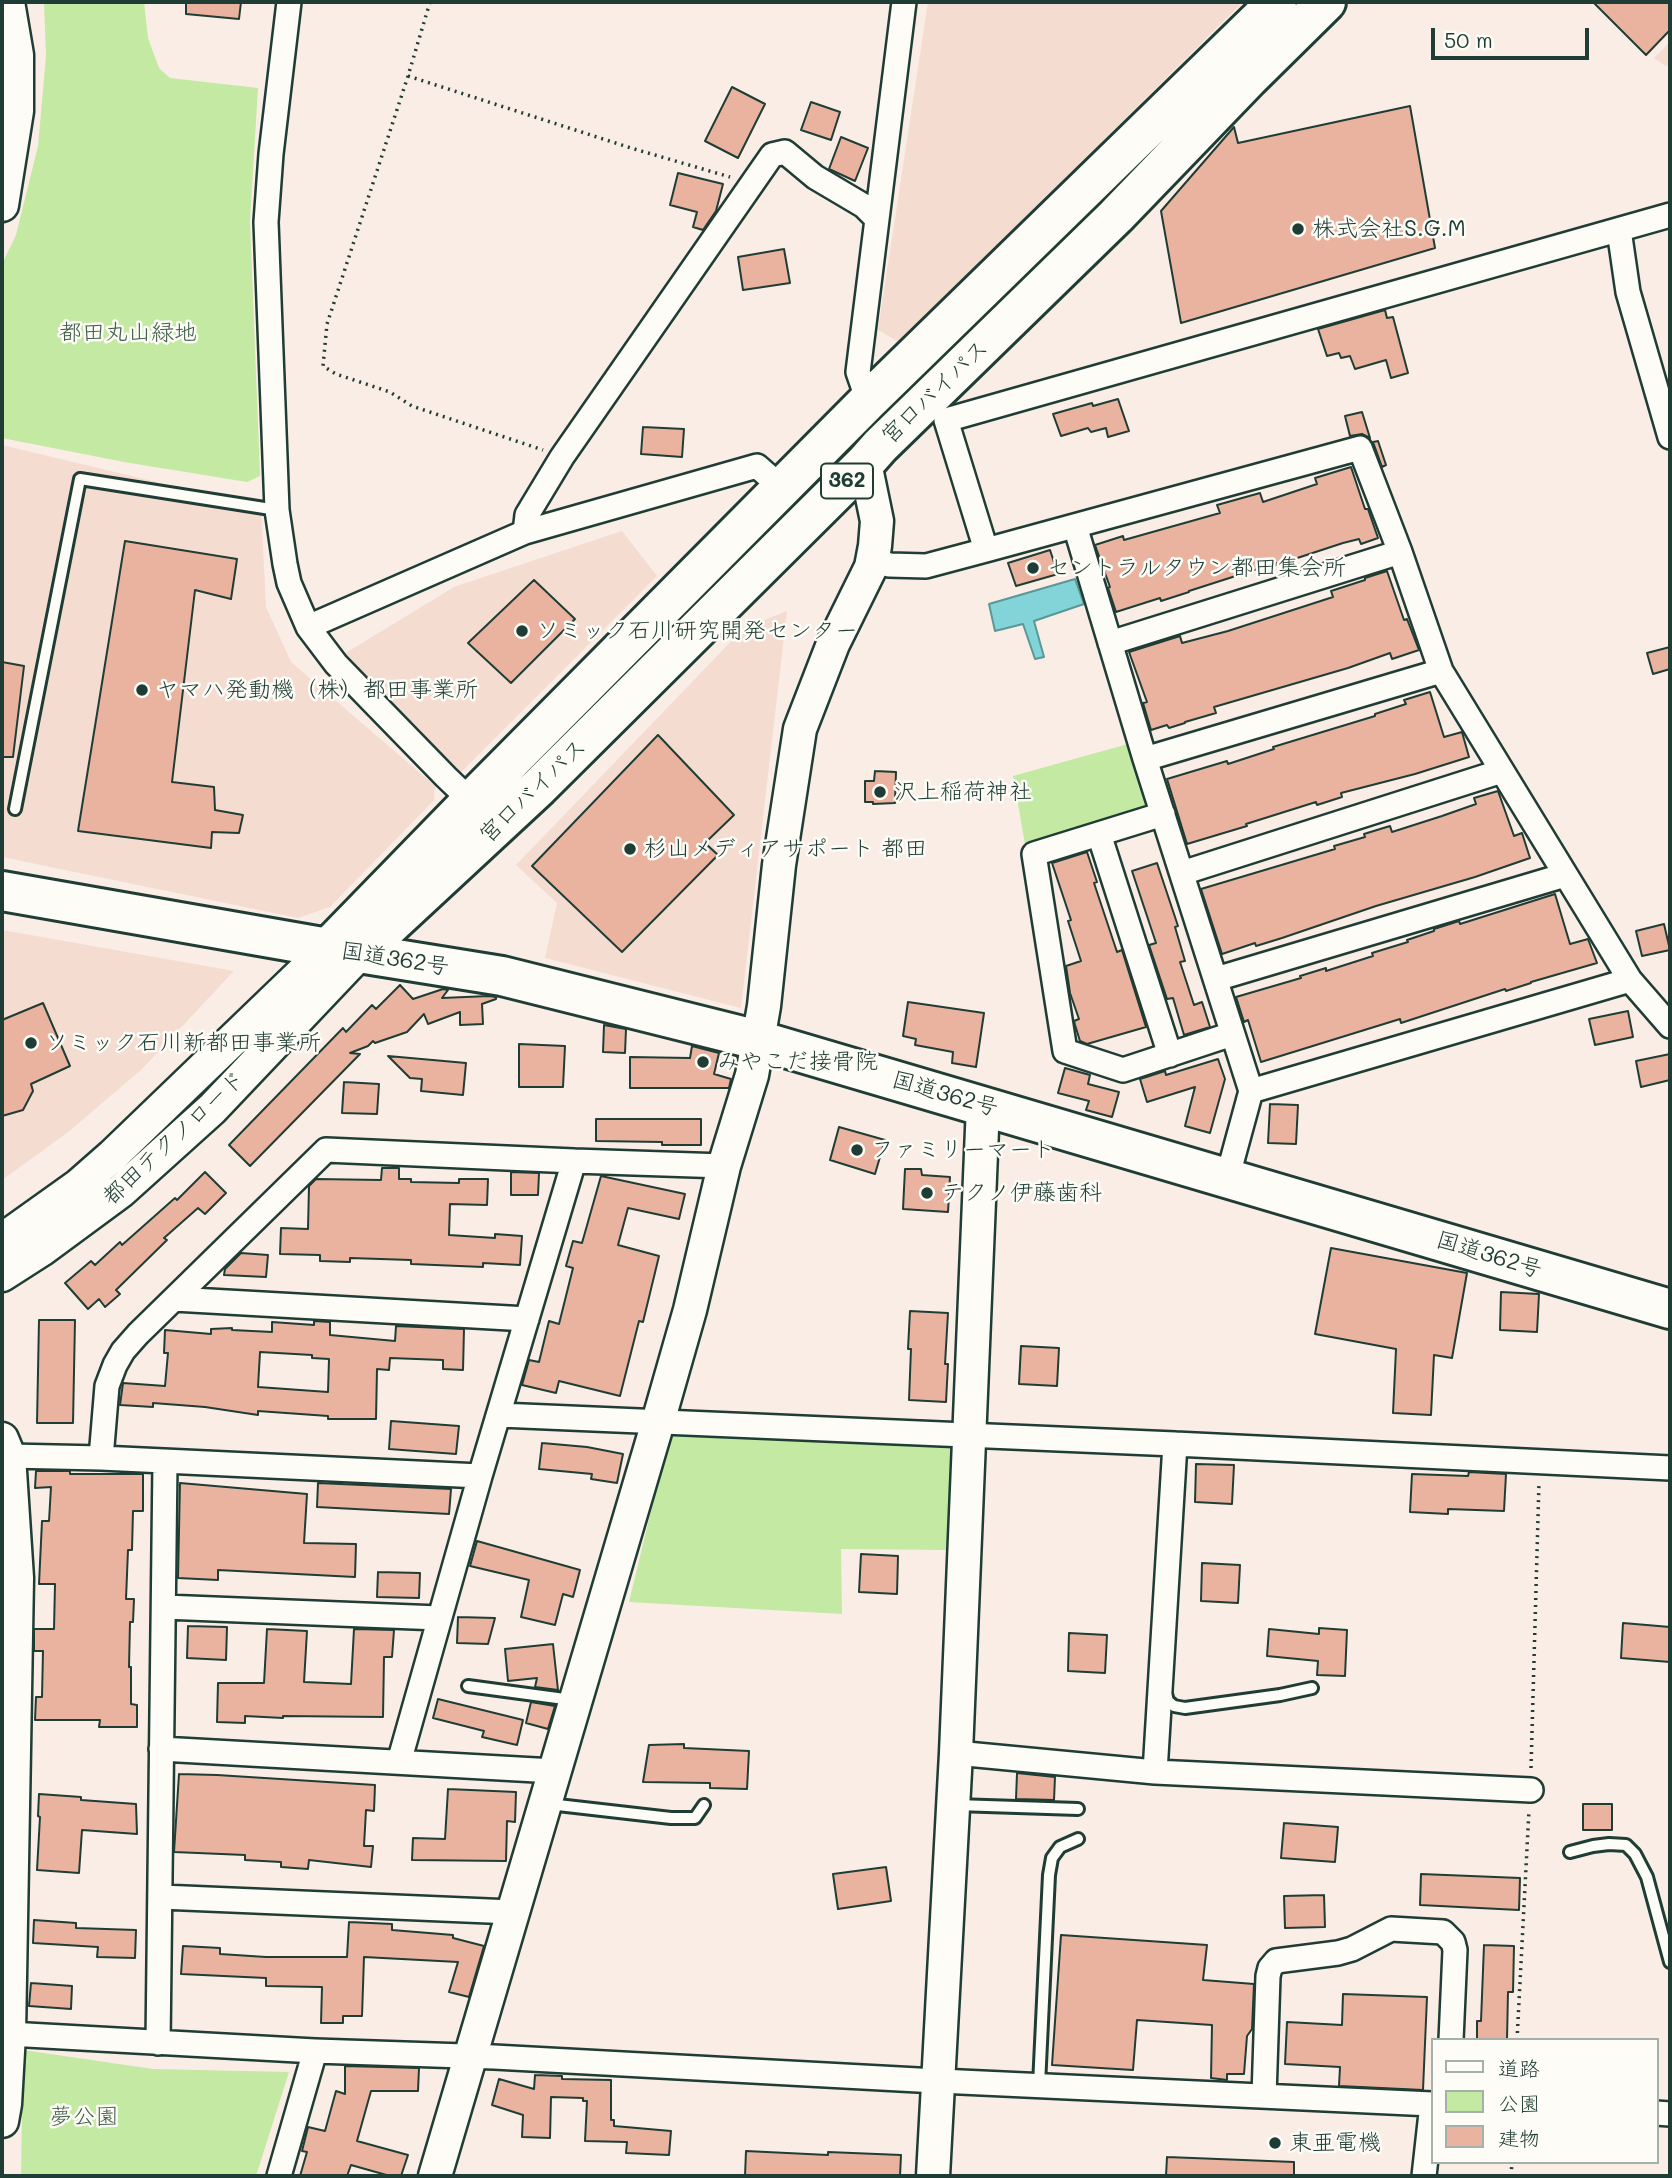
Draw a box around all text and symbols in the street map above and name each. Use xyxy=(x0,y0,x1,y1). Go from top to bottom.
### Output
scale bar xyxy=(1434,14,1592,58)
text: 50 m xyxy=(1444,26,1493,53)
place label: 株式会社S.G.M xyxy=(1312,215,1466,243)
marker: 株式会社S.G.M xyxy=(1290,221,1306,237)
park label: 都田丸山緑地 xyxy=(59,319,197,347)
street label: 宮口バイパス xyxy=(876,334,994,450)
road number: 362 xyxy=(821,463,873,498)
place label: セントラルタウン都田集会所 xyxy=(1047,554,1346,582)
marker: セントラルタウン都田集会所 xyxy=(1025,560,1041,576)
place label: ソミック石川研究開発センター xyxy=(536,617,858,645)
marker: ソミック石川研究開発センター xyxy=(514,623,530,639)
place label: ヤマハ発動機（株）都田事業所 xyxy=(156,676,478,704)
marker: ヤマハ発動機（株）都田事業所 xyxy=(134,682,150,698)
street label: 宮口バイパス xyxy=(474,733,592,849)
place label: 沢上稲荷神社 xyxy=(894,778,1032,806)
marker: 沢上稲荷神社 xyxy=(872,784,888,800)
place label: 杉山メディアサポート 都田 xyxy=(644,835,927,863)
marker: 杉山メディアサポート 都田 xyxy=(622,841,638,857)
street label: 国道362号 xyxy=(339,937,451,981)
place label: ソミック石川新都田事業所 xyxy=(45,1029,321,1057)
marker: ソミック石川新都田事業所 xyxy=(23,1035,39,1051)
place label: みやこだ接骨院 xyxy=(717,1048,878,1076)
marker: みやこだ接骨院 xyxy=(695,1054,711,1070)
street label: 都田テクノロード xyxy=(97,1065,251,1211)
street label: 国道362号 xyxy=(889,1066,1001,1122)
place label: ファミリーマート xyxy=(871,1136,1055,1164)
marker: ファミリーマート xyxy=(849,1142,865,1158)
place label: テクノ伊藤歯科 xyxy=(941,1179,1102,1207)
marker: テクノ伊藤歯科 xyxy=(919,1185,935,1201)
street label: 国道362号 xyxy=(1433,1226,1545,1284)
legend xyxy=(1430,2038,1658,2164)
text: 道路 xyxy=(1498,2054,1540,2081)
text: 公園 xyxy=(1498,2089,1540,2116)
park label: 夢公園 xyxy=(50,2103,118,2131)
text: 建物 xyxy=(1498,2124,1540,2151)
place label: 東亜電機 xyxy=(1289,2129,1381,2157)
marker: 東亜電機 xyxy=(1267,2135,1283,2151)

